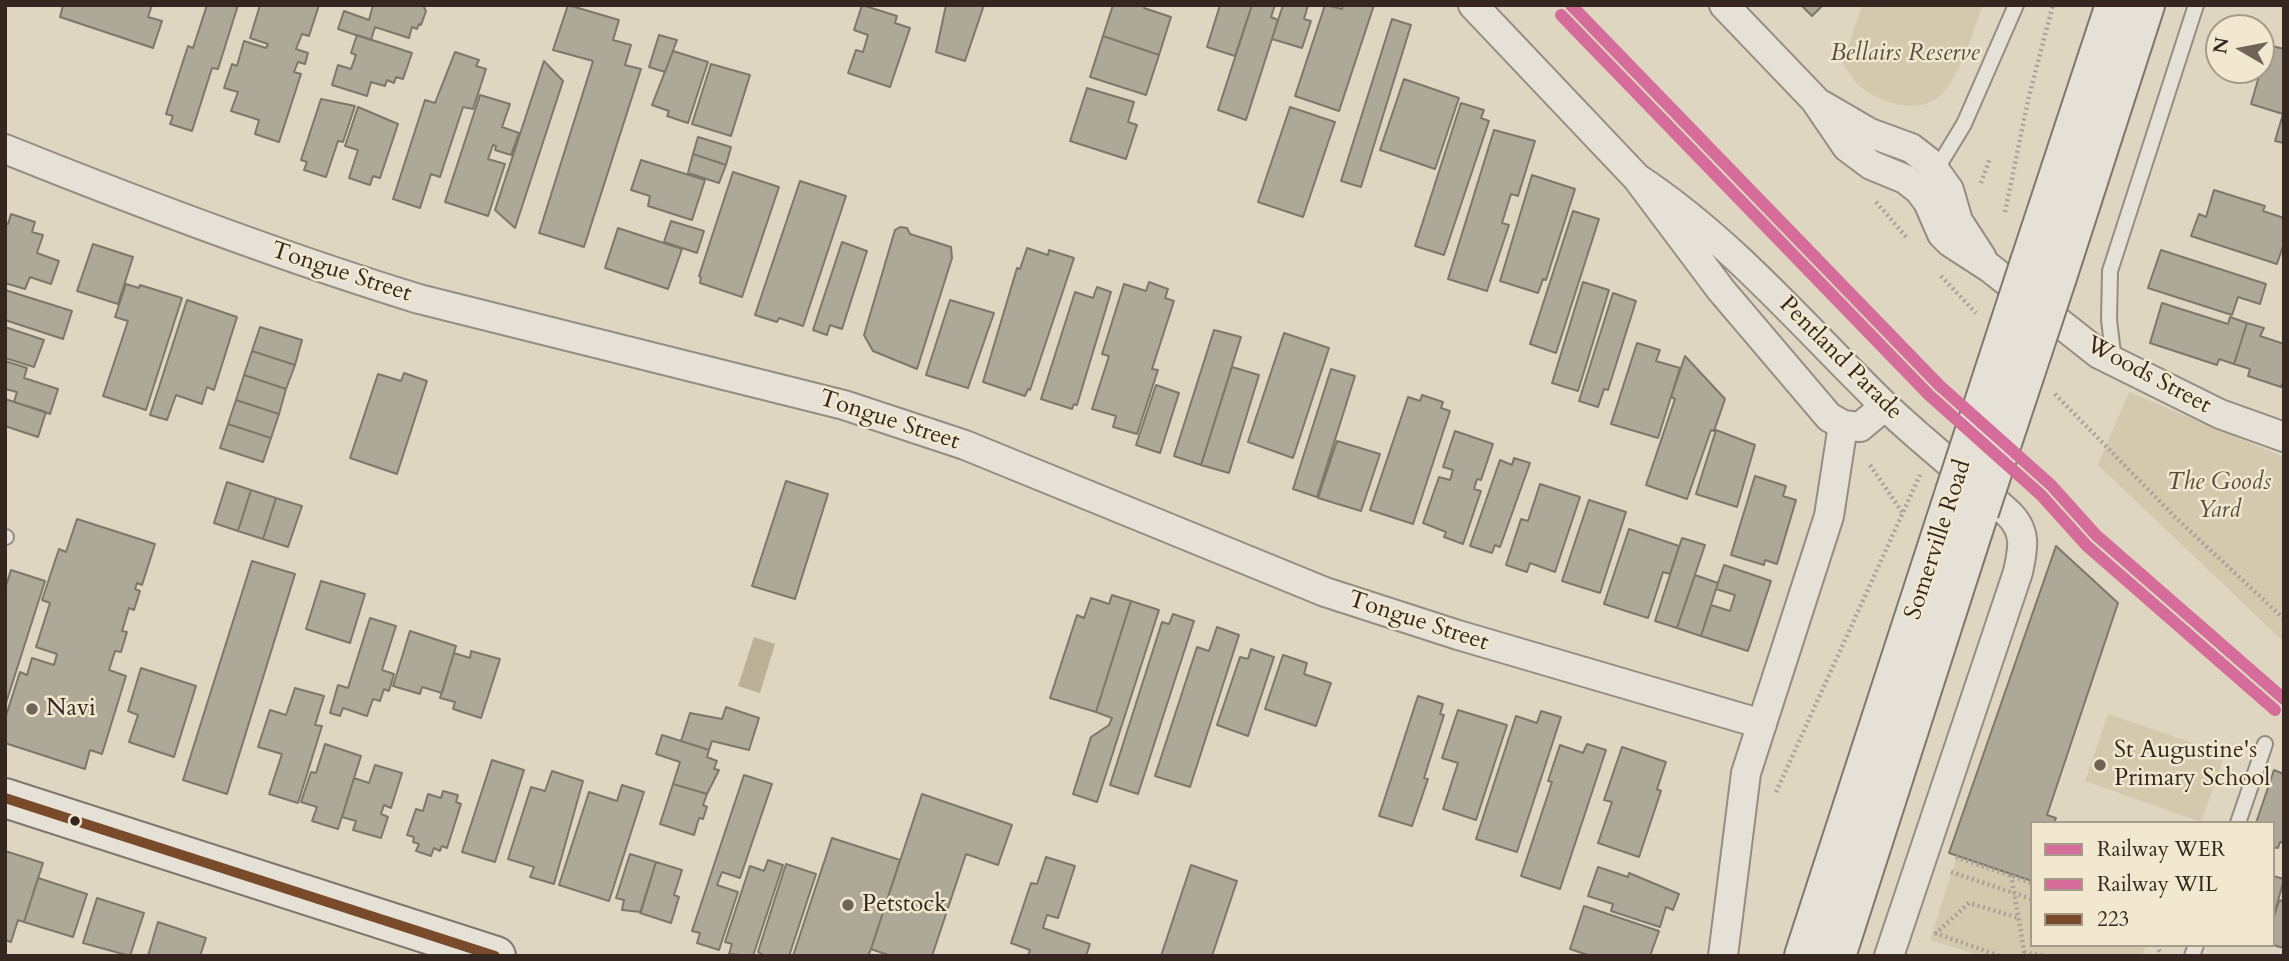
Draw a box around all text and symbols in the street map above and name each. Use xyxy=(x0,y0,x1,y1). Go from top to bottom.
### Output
north arrow xyxy=(2205,14,2275,84)
text: N xyxy=(2207,35,2236,56)
park label: Bellairs Reserve xyxy=(1830,40,1980,68)
street label: Tongue Street xyxy=(267,237,415,309)
street label: Pentland Parade xyxy=(1772,291,1908,427)
street label: Woods Street xyxy=(2081,331,2215,421)
street label: Tongue Street xyxy=(815,385,963,457)
street label: Somerville Road xyxy=(1900,457,1978,623)
park label: The Goods Yard xyxy=(2167,469,2271,525)
street label: Tongue Street xyxy=(1344,586,1492,658)
place label: Navi xyxy=(46,695,96,723)
marker: Navi xyxy=(24,701,40,717)
place label: St Augustine's Primary School xyxy=(2114,737,2270,793)
marker: St Augustine's Primary School xyxy=(2092,757,2108,773)
unlabelled marker xyxy=(68,814,82,828)
legend xyxy=(2030,821,2275,947)
text: Railway WER xyxy=(2097,835,2225,864)
text: Railway WIL xyxy=(2097,870,2218,899)
place label: Petstock xyxy=(862,891,947,919)
marker: Petstock xyxy=(840,897,856,913)
text: 223 xyxy=(2097,905,2129,934)

